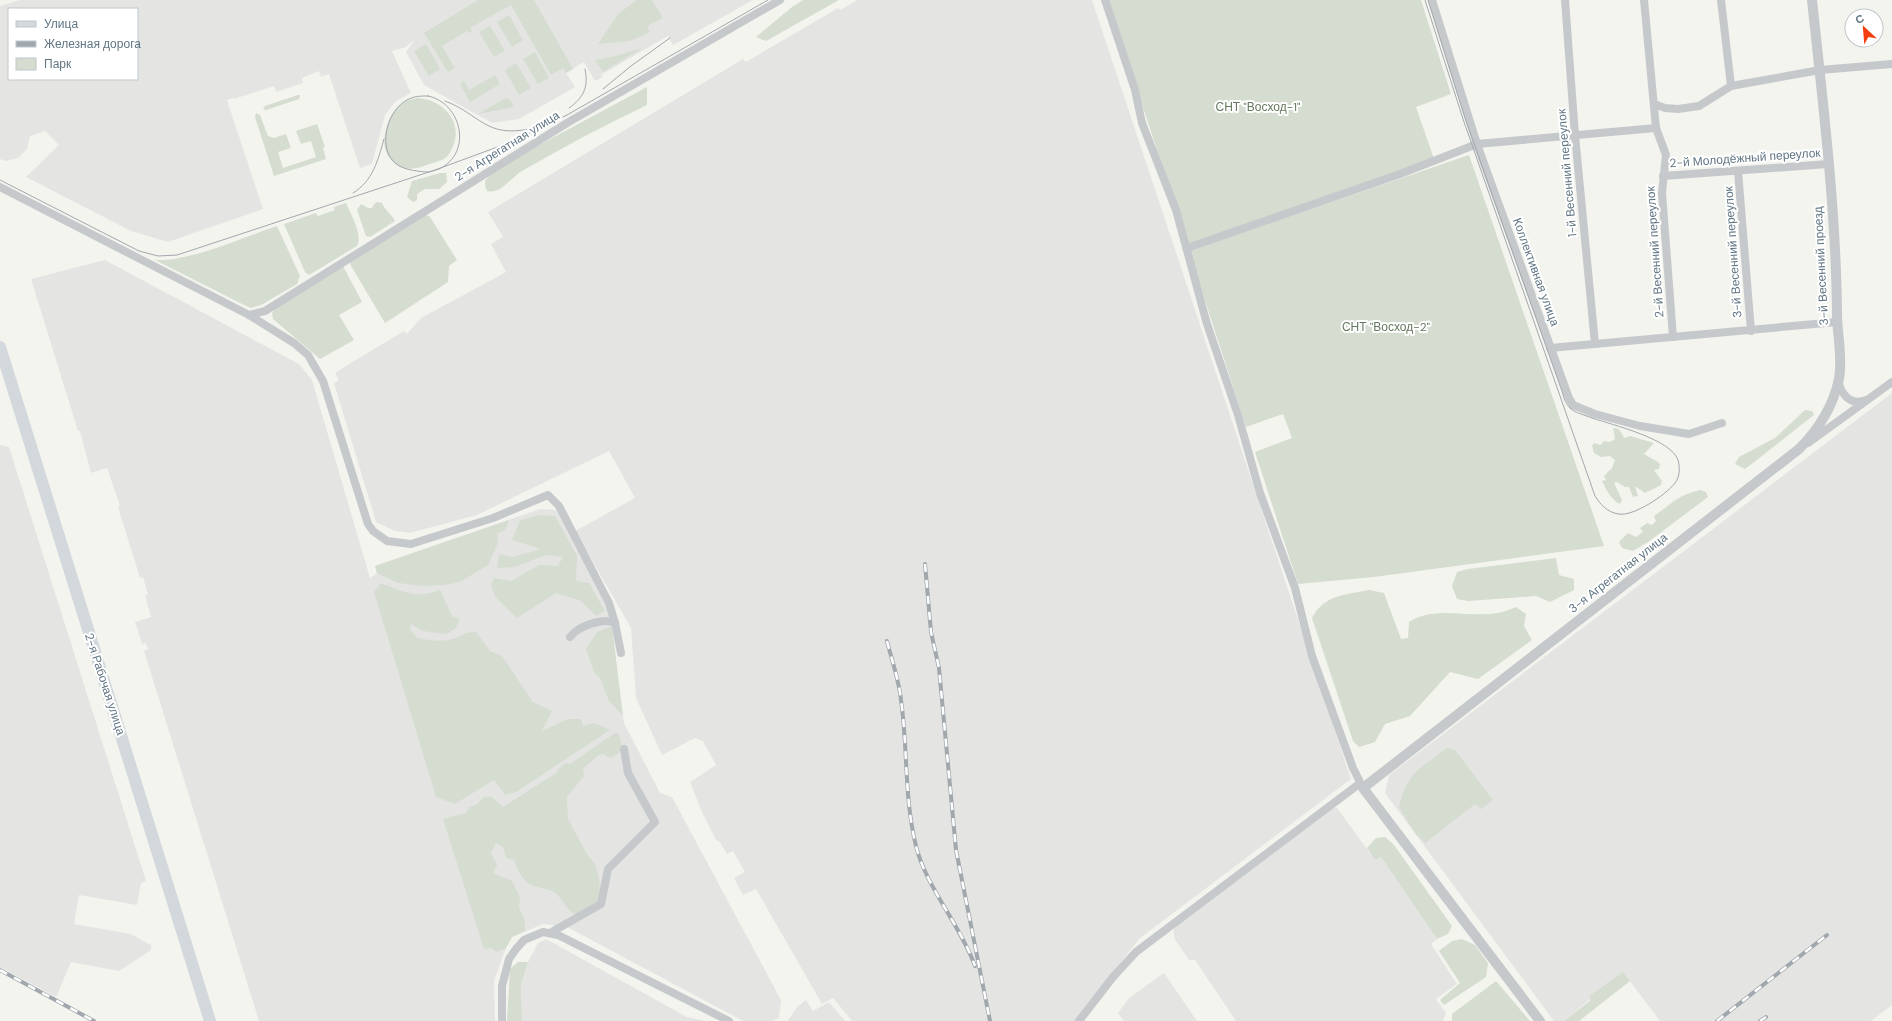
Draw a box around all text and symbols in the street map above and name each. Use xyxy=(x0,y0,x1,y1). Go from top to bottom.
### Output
legend xyxy=(8,8,138,80)
north arrow xyxy=(1844,8,1884,48)
text: С xyxy=(1853,11,1866,27)
text: Улица xyxy=(44,16,78,32)
text: Железная дорога xyxy=(44,36,141,52)
text: Парк xyxy=(44,56,72,72)
park label: СНТ "Восход-1" xyxy=(1215,99,1301,115)
street label: 2-я Агрегатная улица xyxy=(452,107,563,185)
street label: 1-й Весенний переулок xyxy=(1553,108,1581,238)
street label: 2-й Молодёжный переулок xyxy=(1669,145,1822,171)
street label: 2-й Весенний переулок xyxy=(1642,185,1668,318)
street label: 3-й Весенний переулок xyxy=(1720,185,1746,318)
street label: 3-й Весенний проезд xyxy=(1810,206,1832,326)
street label: Коллективная улица xyxy=(1509,216,1563,329)
park label: СНТ "Восход-2" xyxy=(1342,319,1431,335)
street label: 3-я Агрегатная улица xyxy=(1565,529,1671,617)
street label: 2-я Рабочая улица xyxy=(81,631,129,737)

